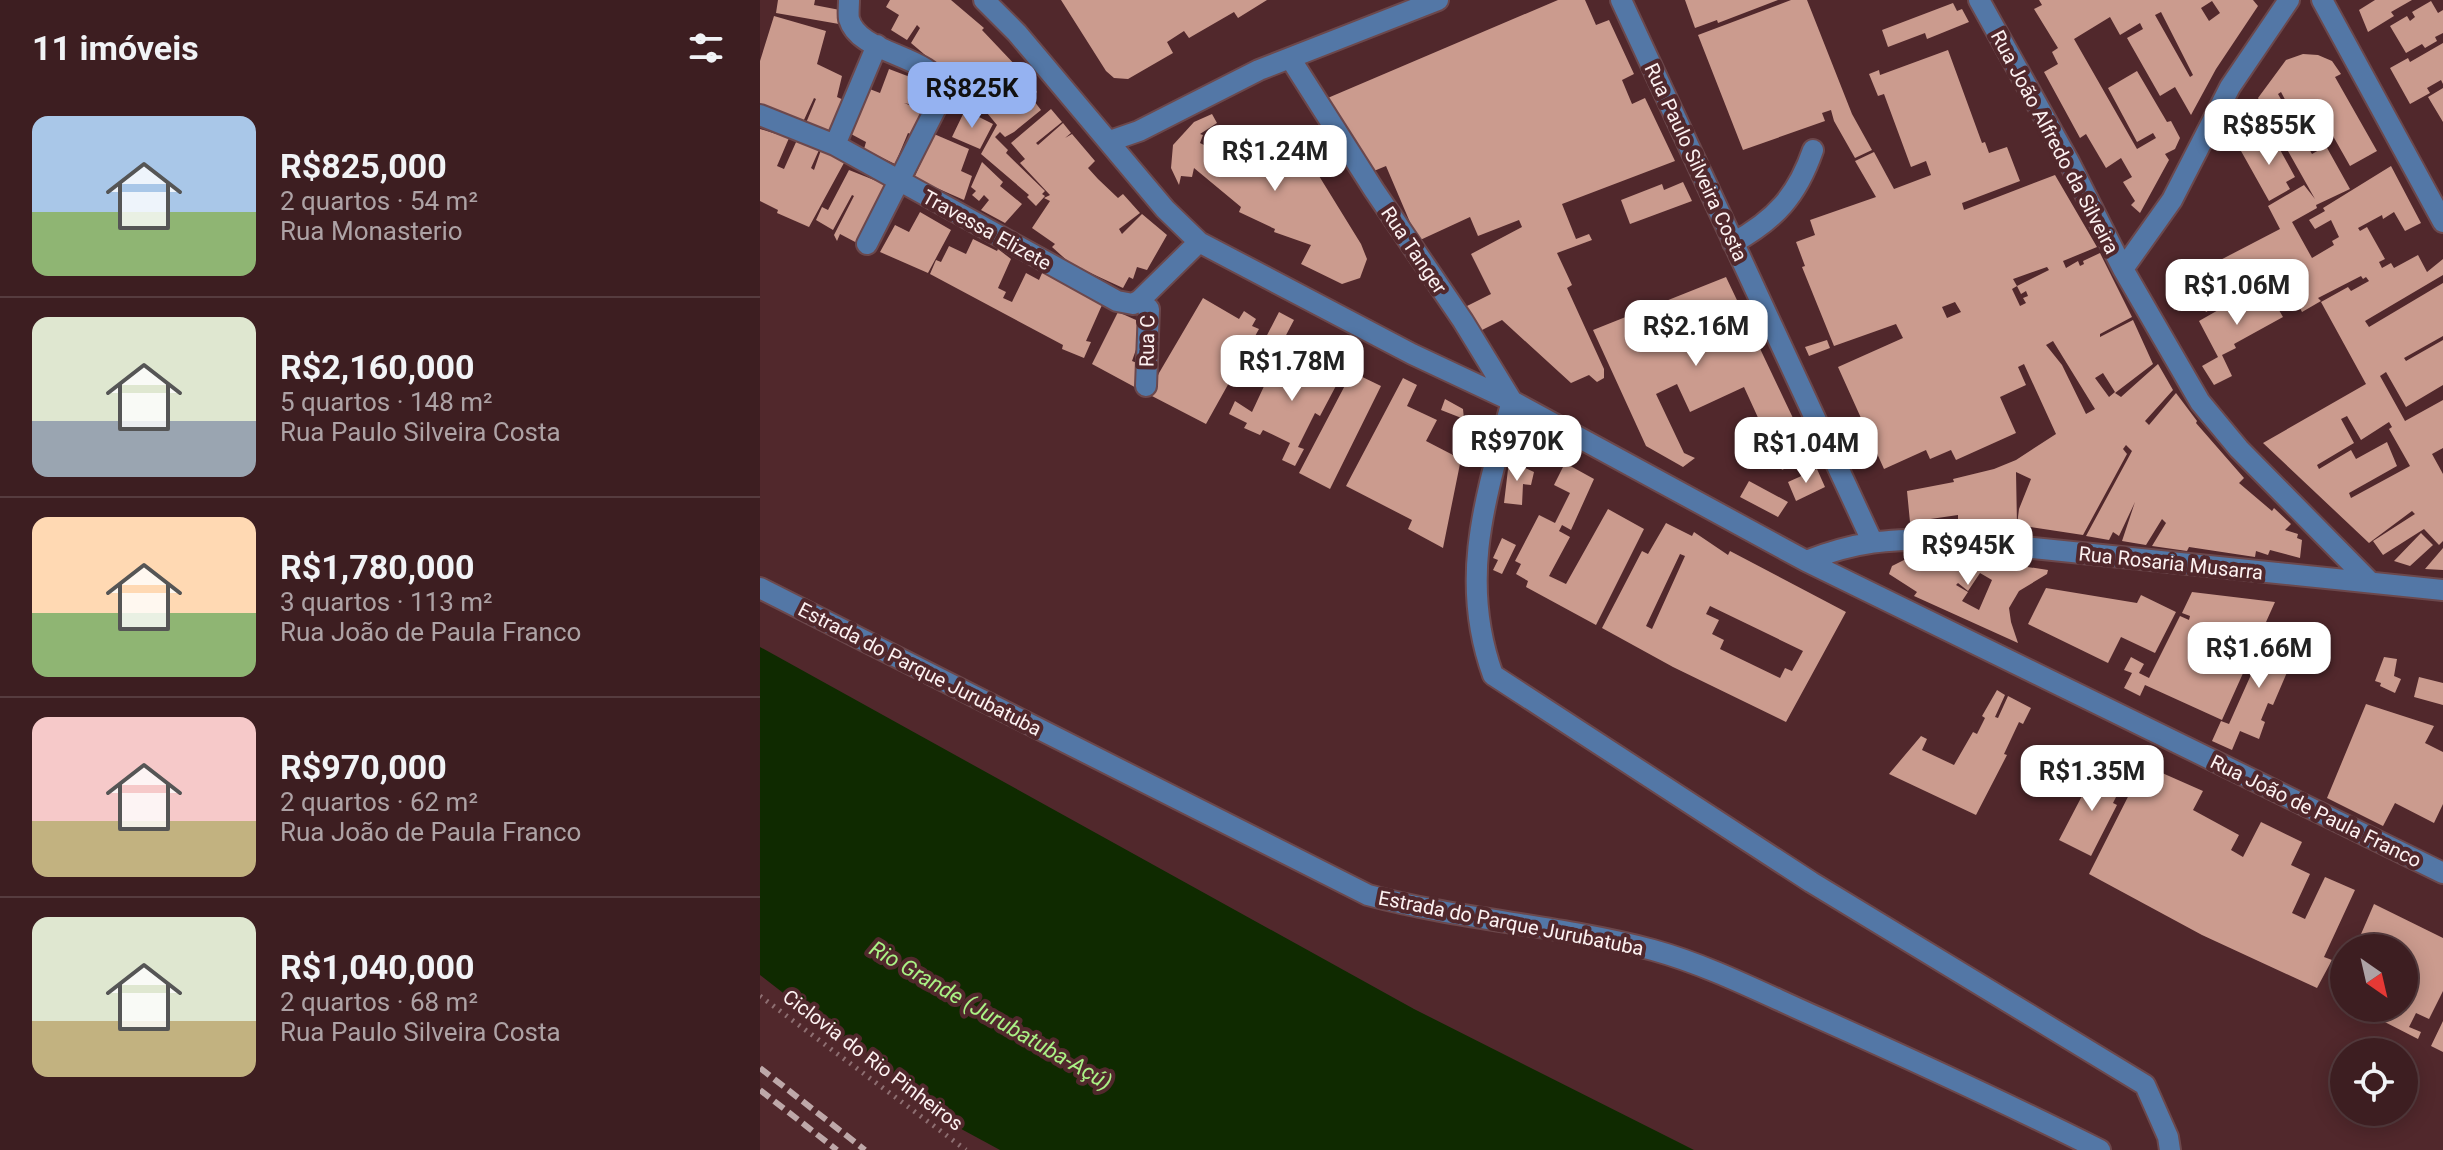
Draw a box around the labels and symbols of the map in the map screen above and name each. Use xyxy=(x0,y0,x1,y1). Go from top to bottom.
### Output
street label: Rua João Alfredo da Silveira xyxy=(1986,26,2124,258)
street label: Rua Paulo Silveira Costa xyxy=(1640,59,1752,265)
pin: R$825K xyxy=(907,62,1037,130)
pin: R$855K xyxy=(2204,99,2334,167)
pin: R$1.24M xyxy=(1201,125,1349,193)
street label: Travessa Elizete xyxy=(918,185,1056,275)
street label: Rua Tanger xyxy=(1376,202,1452,298)
pin: R$1.06M xyxy=(2163,259,2311,327)
pin: R$2.16M xyxy=(1622,300,1770,368)
street label: Rua C xyxy=(1135,315,1159,367)
pin: R$1.78M xyxy=(1218,335,1366,403)
pin: R$970K xyxy=(1452,415,1582,483)
pin: R$1.04M xyxy=(1732,417,1880,485)
pin: R$945K xyxy=(1903,519,2033,587)
street label: Rua Rosaria Musarra xyxy=(2078,541,2264,585)
street label: Estrada do Parque Jurubatuba xyxy=(794,597,1046,741)
pin: R$1.66M xyxy=(2185,622,2333,690)
pin: R$1.35M xyxy=(2018,745,2166,813)
street label: Rua João de Paula Franco xyxy=(2207,749,2425,873)
street label: Estrada do Parque Jurubatuba xyxy=(1376,885,1646,961)
north arrow xyxy=(2330,934,2418,1022)
water label: Rio Grande (Jurubatuba-Açú) xyxy=(865,936,1116,1096)
street label: Ciclovia do Rio Pinheiros xyxy=(778,984,968,1136)

